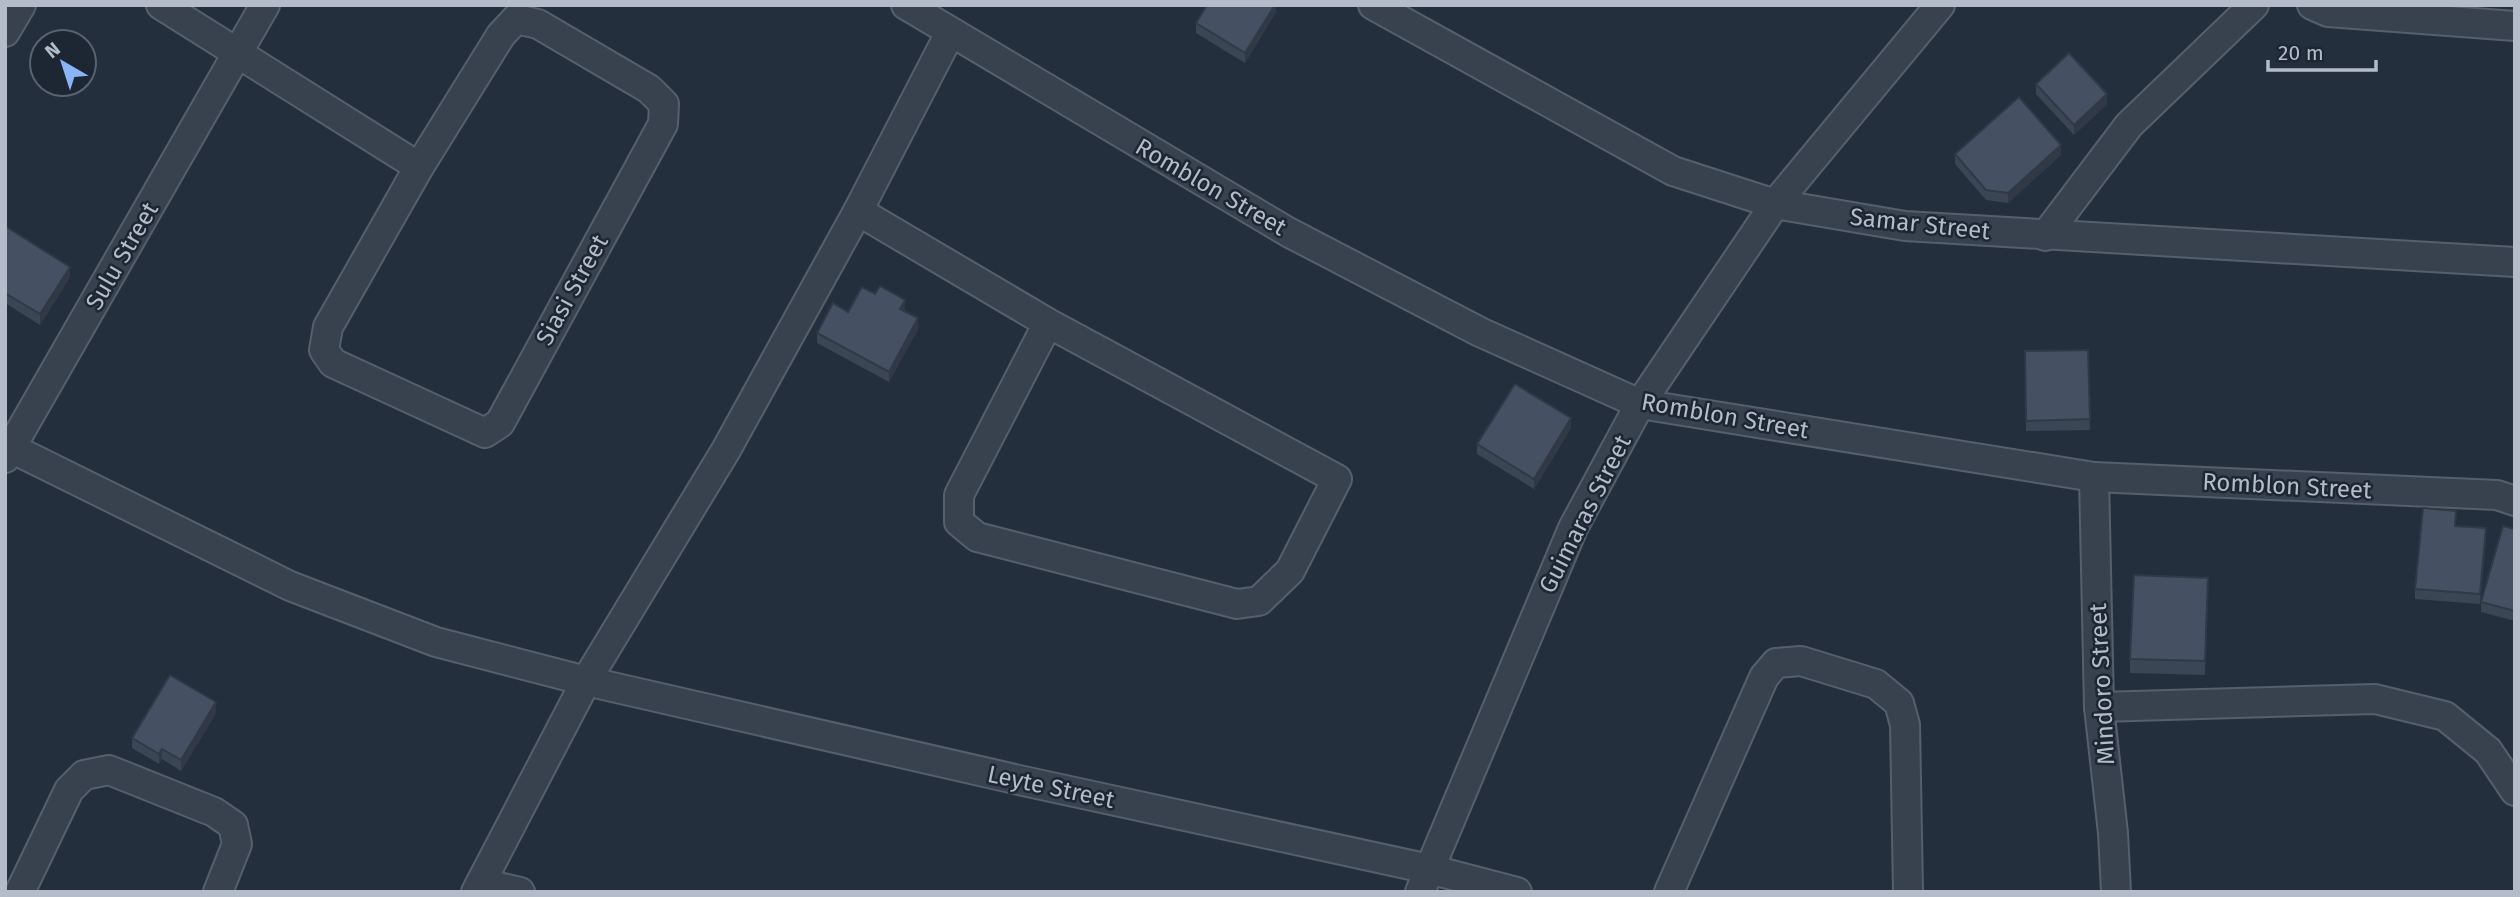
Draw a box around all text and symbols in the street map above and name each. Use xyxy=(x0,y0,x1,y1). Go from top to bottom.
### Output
north arrow xyxy=(28,28,98,98)
scale bar xyxy=(2268,28,2376,72)
text: N xyxy=(40,37,65,63)
text: 20 m xyxy=(2278,40,2324,66)
street label: Romblon Street xyxy=(1131,133,1292,242)
street label: Sulu Street xyxy=(80,197,164,315)
street label: Samar Street xyxy=(1849,203,1992,245)
street label: Siasi Street xyxy=(530,230,614,350)
street label: Romblon Street xyxy=(1639,387,1811,445)
street label: Guimaras Street xyxy=(1533,430,1637,598)
street label: Romblon Street xyxy=(2202,468,2373,504)
street label: Mindoro Street xyxy=(2084,602,2120,766)
street label: Leyte Street xyxy=(985,760,1117,814)

